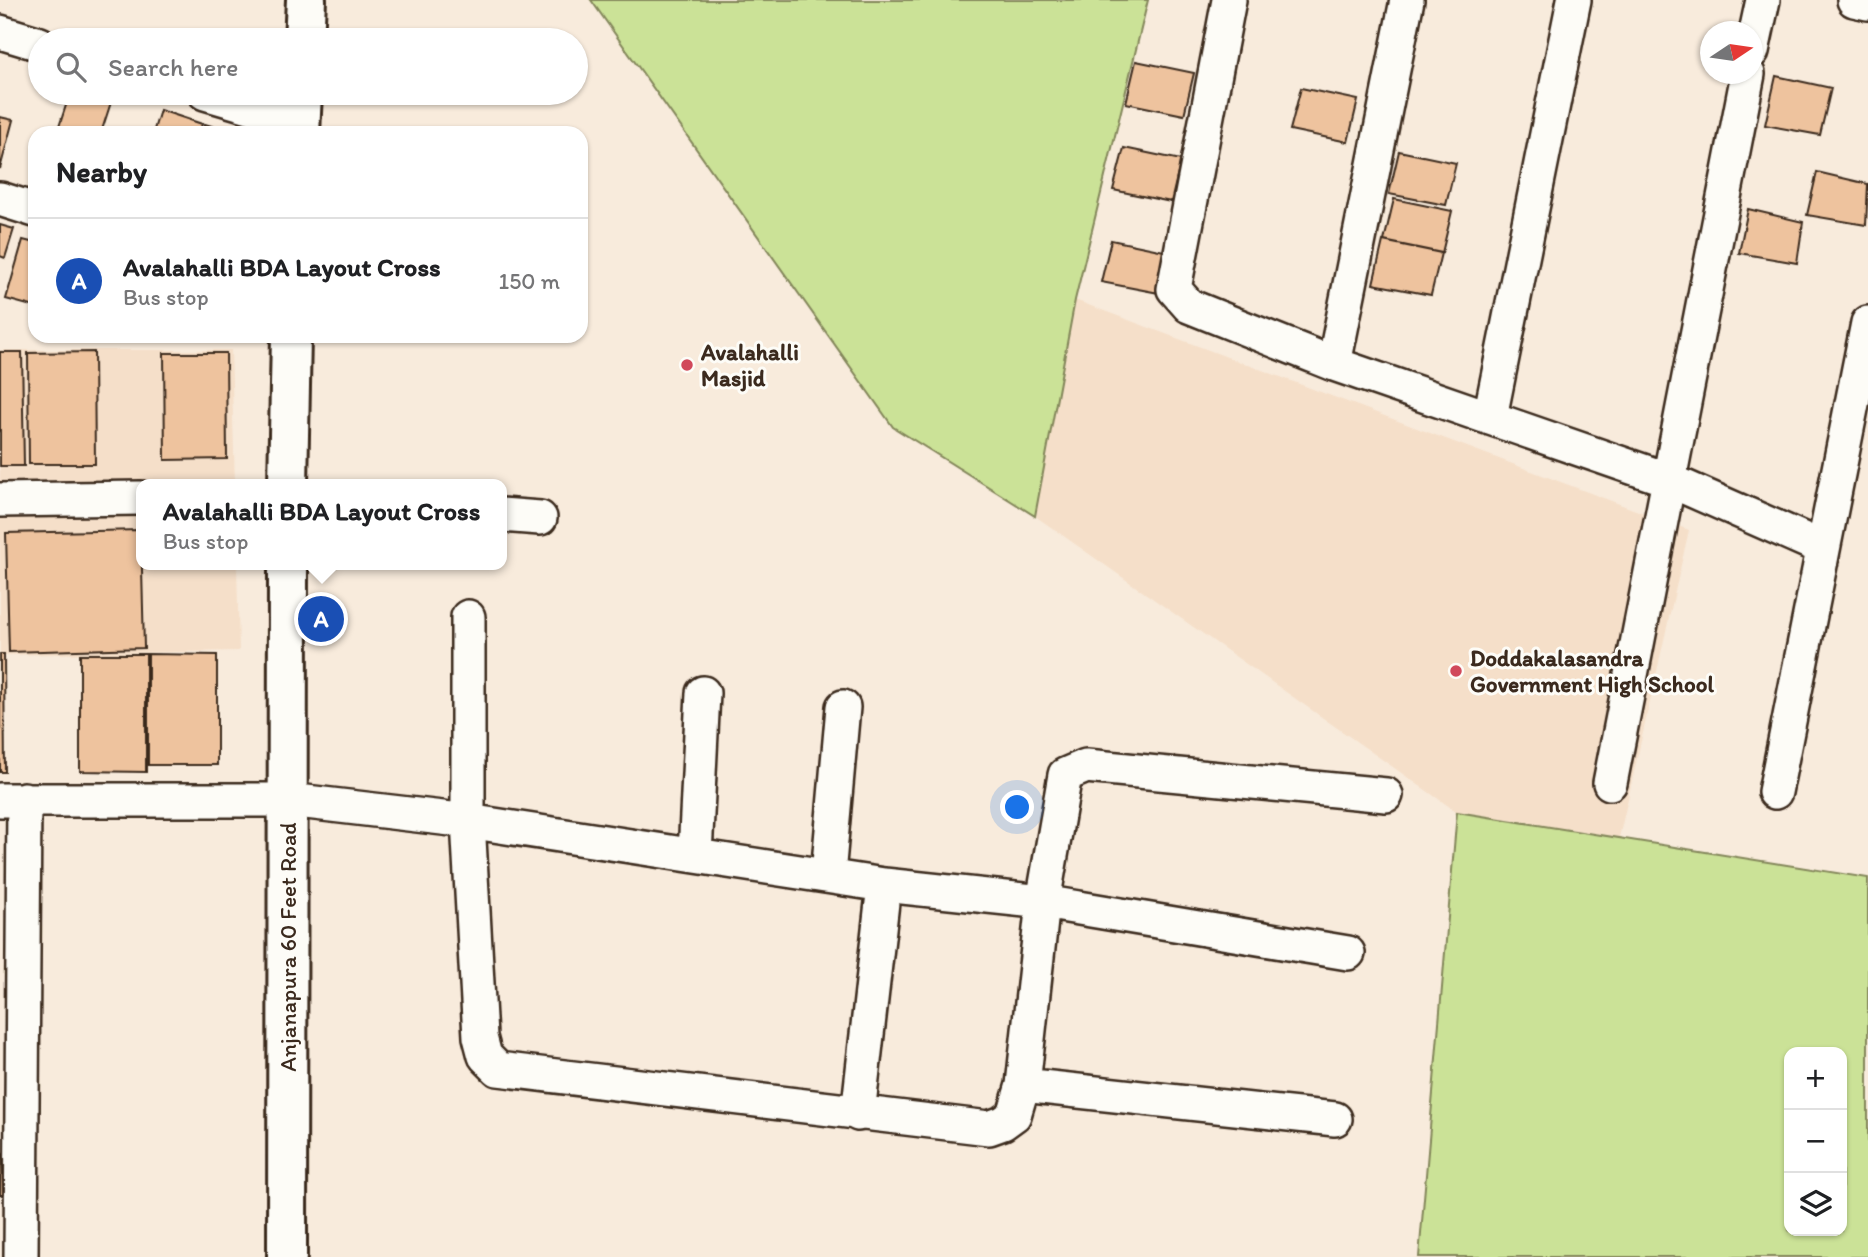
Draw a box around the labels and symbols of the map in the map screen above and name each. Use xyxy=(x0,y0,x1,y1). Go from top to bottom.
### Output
north arrow xyxy=(1700,21,1763,84)
place label: Avalahalli Masjid xyxy=(700,338,799,392)
marker: Avalahalli Masjid xyxy=(679,357,695,373)
pin: A xyxy=(298,593,344,645)
place label: Doddakalasandra Government High School xyxy=(1470,644,1715,698)
marker: Doddakalasandra Government High School xyxy=(1448,663,1464,679)
your location xyxy=(1000,790,1034,824)
street label: Anjanapura 60 Feet Road xyxy=(274,822,302,1072)

